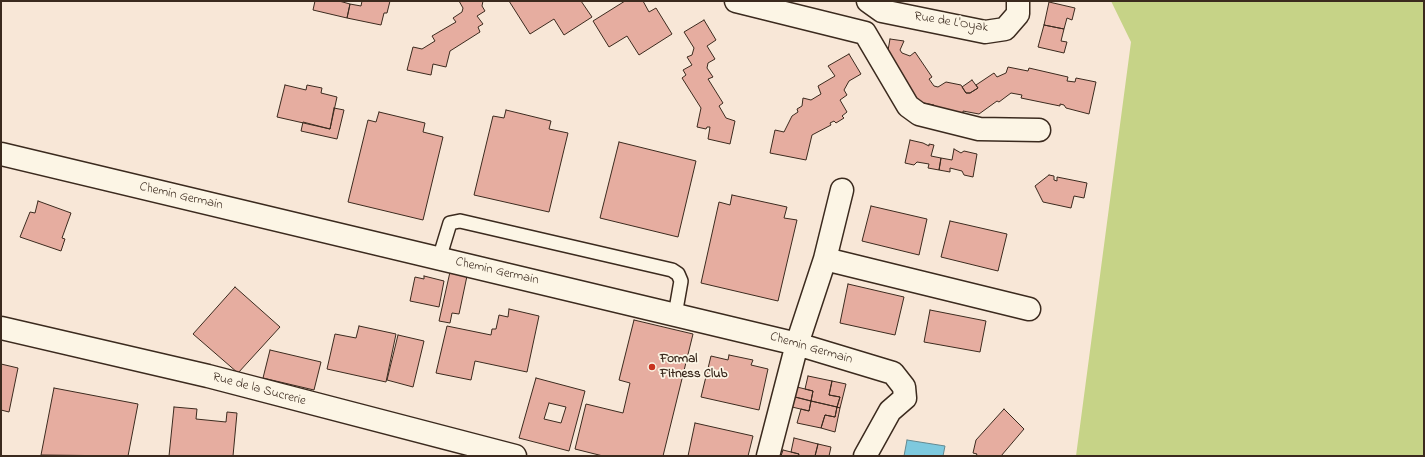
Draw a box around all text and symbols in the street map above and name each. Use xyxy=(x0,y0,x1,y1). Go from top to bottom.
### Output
street label: Rue de L'Oyak xyxy=(913,9,989,37)
street label: Chemin Germain xyxy=(138,180,224,214)
street label: Chemin Germain xyxy=(454,255,540,289)
street label: Chemin Germain xyxy=(768,330,854,368)
place label: Formal Fitness Club xyxy=(660,352,727,383)
marker: Formal Fitness Club xyxy=(647,362,657,372)
street label: Rue de la Sucrerie xyxy=(211,370,307,410)

